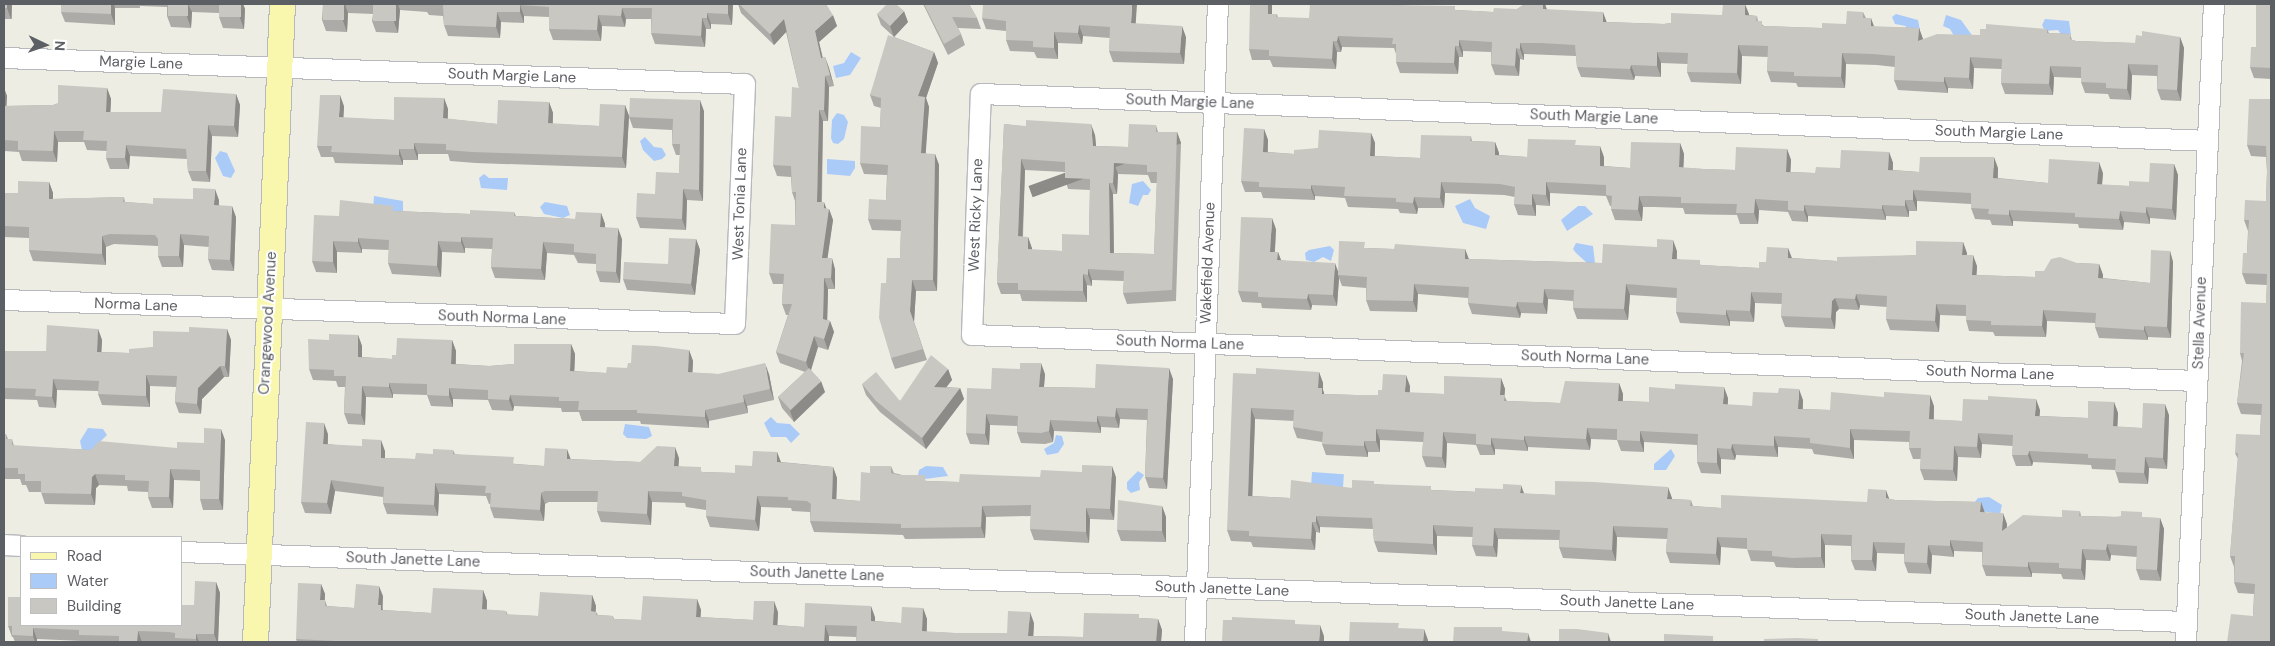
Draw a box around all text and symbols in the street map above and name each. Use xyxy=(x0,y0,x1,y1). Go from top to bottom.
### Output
north arrow xyxy=(20,20,70,70)
text: N xyxy=(51,40,69,51)
street label: Margie Lane xyxy=(99,53,183,73)
street label: South Margie Lane xyxy=(447,65,577,87)
street label: South Margie Lane xyxy=(1125,91,1255,113)
street label: South Margie Lane xyxy=(1529,106,1659,128)
street label: South Margie Lane xyxy=(1934,122,2064,144)
street label: West Tonia Lane xyxy=(729,147,751,261)
street label: West Ricky Lane xyxy=(965,158,987,272)
street label: Wakefield Avenue xyxy=(1197,202,1219,324)
street label: Orangewood Avenue xyxy=(255,251,281,395)
street label: Stella Avenue xyxy=(2189,276,2211,370)
street label: Norma Lane xyxy=(94,295,178,315)
street label: South Norma Lane xyxy=(438,307,566,329)
street label: South Norma Lane xyxy=(1116,332,1244,354)
street label: South Norma Lane xyxy=(1521,347,1649,369)
street label: South Norma Lane xyxy=(1926,362,2054,384)
legend xyxy=(20,536,182,626)
text: Road xyxy=(67,546,102,566)
street label: South Janette Lane xyxy=(345,549,481,571)
street label: South Janette Lane xyxy=(749,563,885,585)
text: Water xyxy=(67,571,108,591)
street label: South Janette Lane xyxy=(1154,578,1290,600)
street label: South Janette Lane xyxy=(1559,592,1695,614)
text: Building xyxy=(67,596,122,616)
street label: South Janette Lane xyxy=(1964,606,2100,628)

